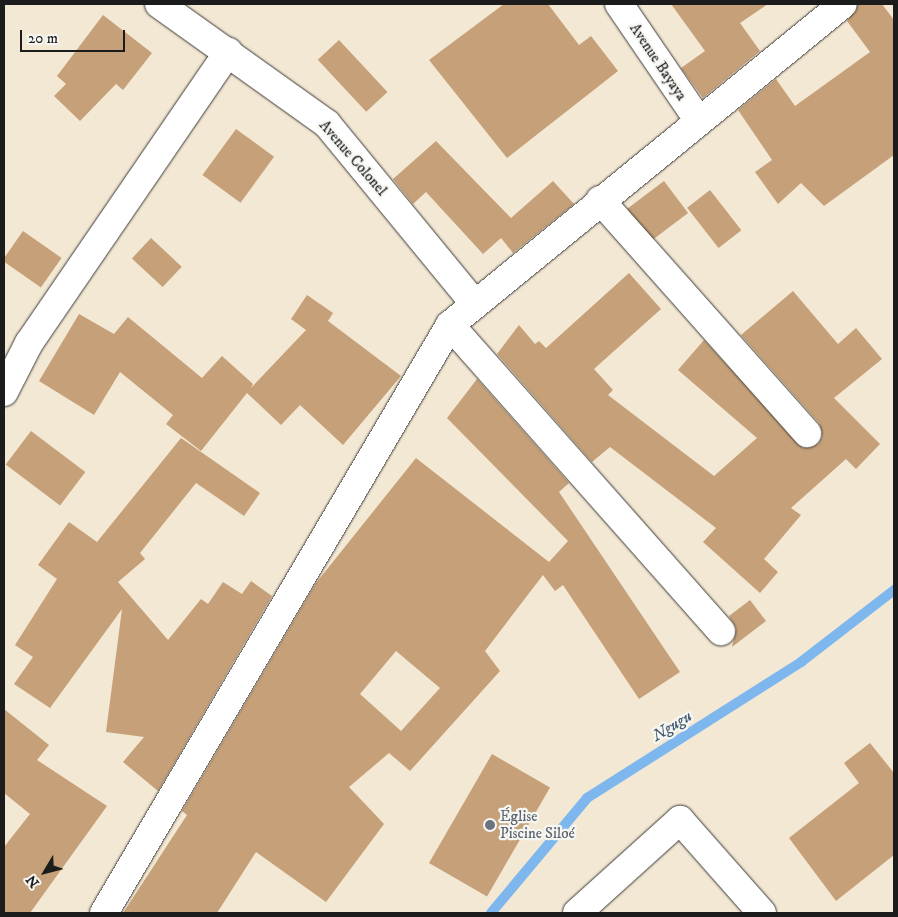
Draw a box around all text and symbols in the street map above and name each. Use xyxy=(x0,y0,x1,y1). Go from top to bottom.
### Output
scale bar xyxy=(22,20,128,52)
street label: Avenue Bayaya xyxy=(626,20,690,104)
text: 20 m xyxy=(28,29,58,48)
street label: Avenue Colonel xyxy=(315,117,391,199)
water label: Ngugu xyxy=(649,706,695,746)
place label: Église Piscine Siloé xyxy=(500,807,575,842)
marker: Église Piscine Siloé xyxy=(484,819,496,831)
north arrow xyxy=(20,847,70,897)
text: N xyxy=(22,871,44,891)

